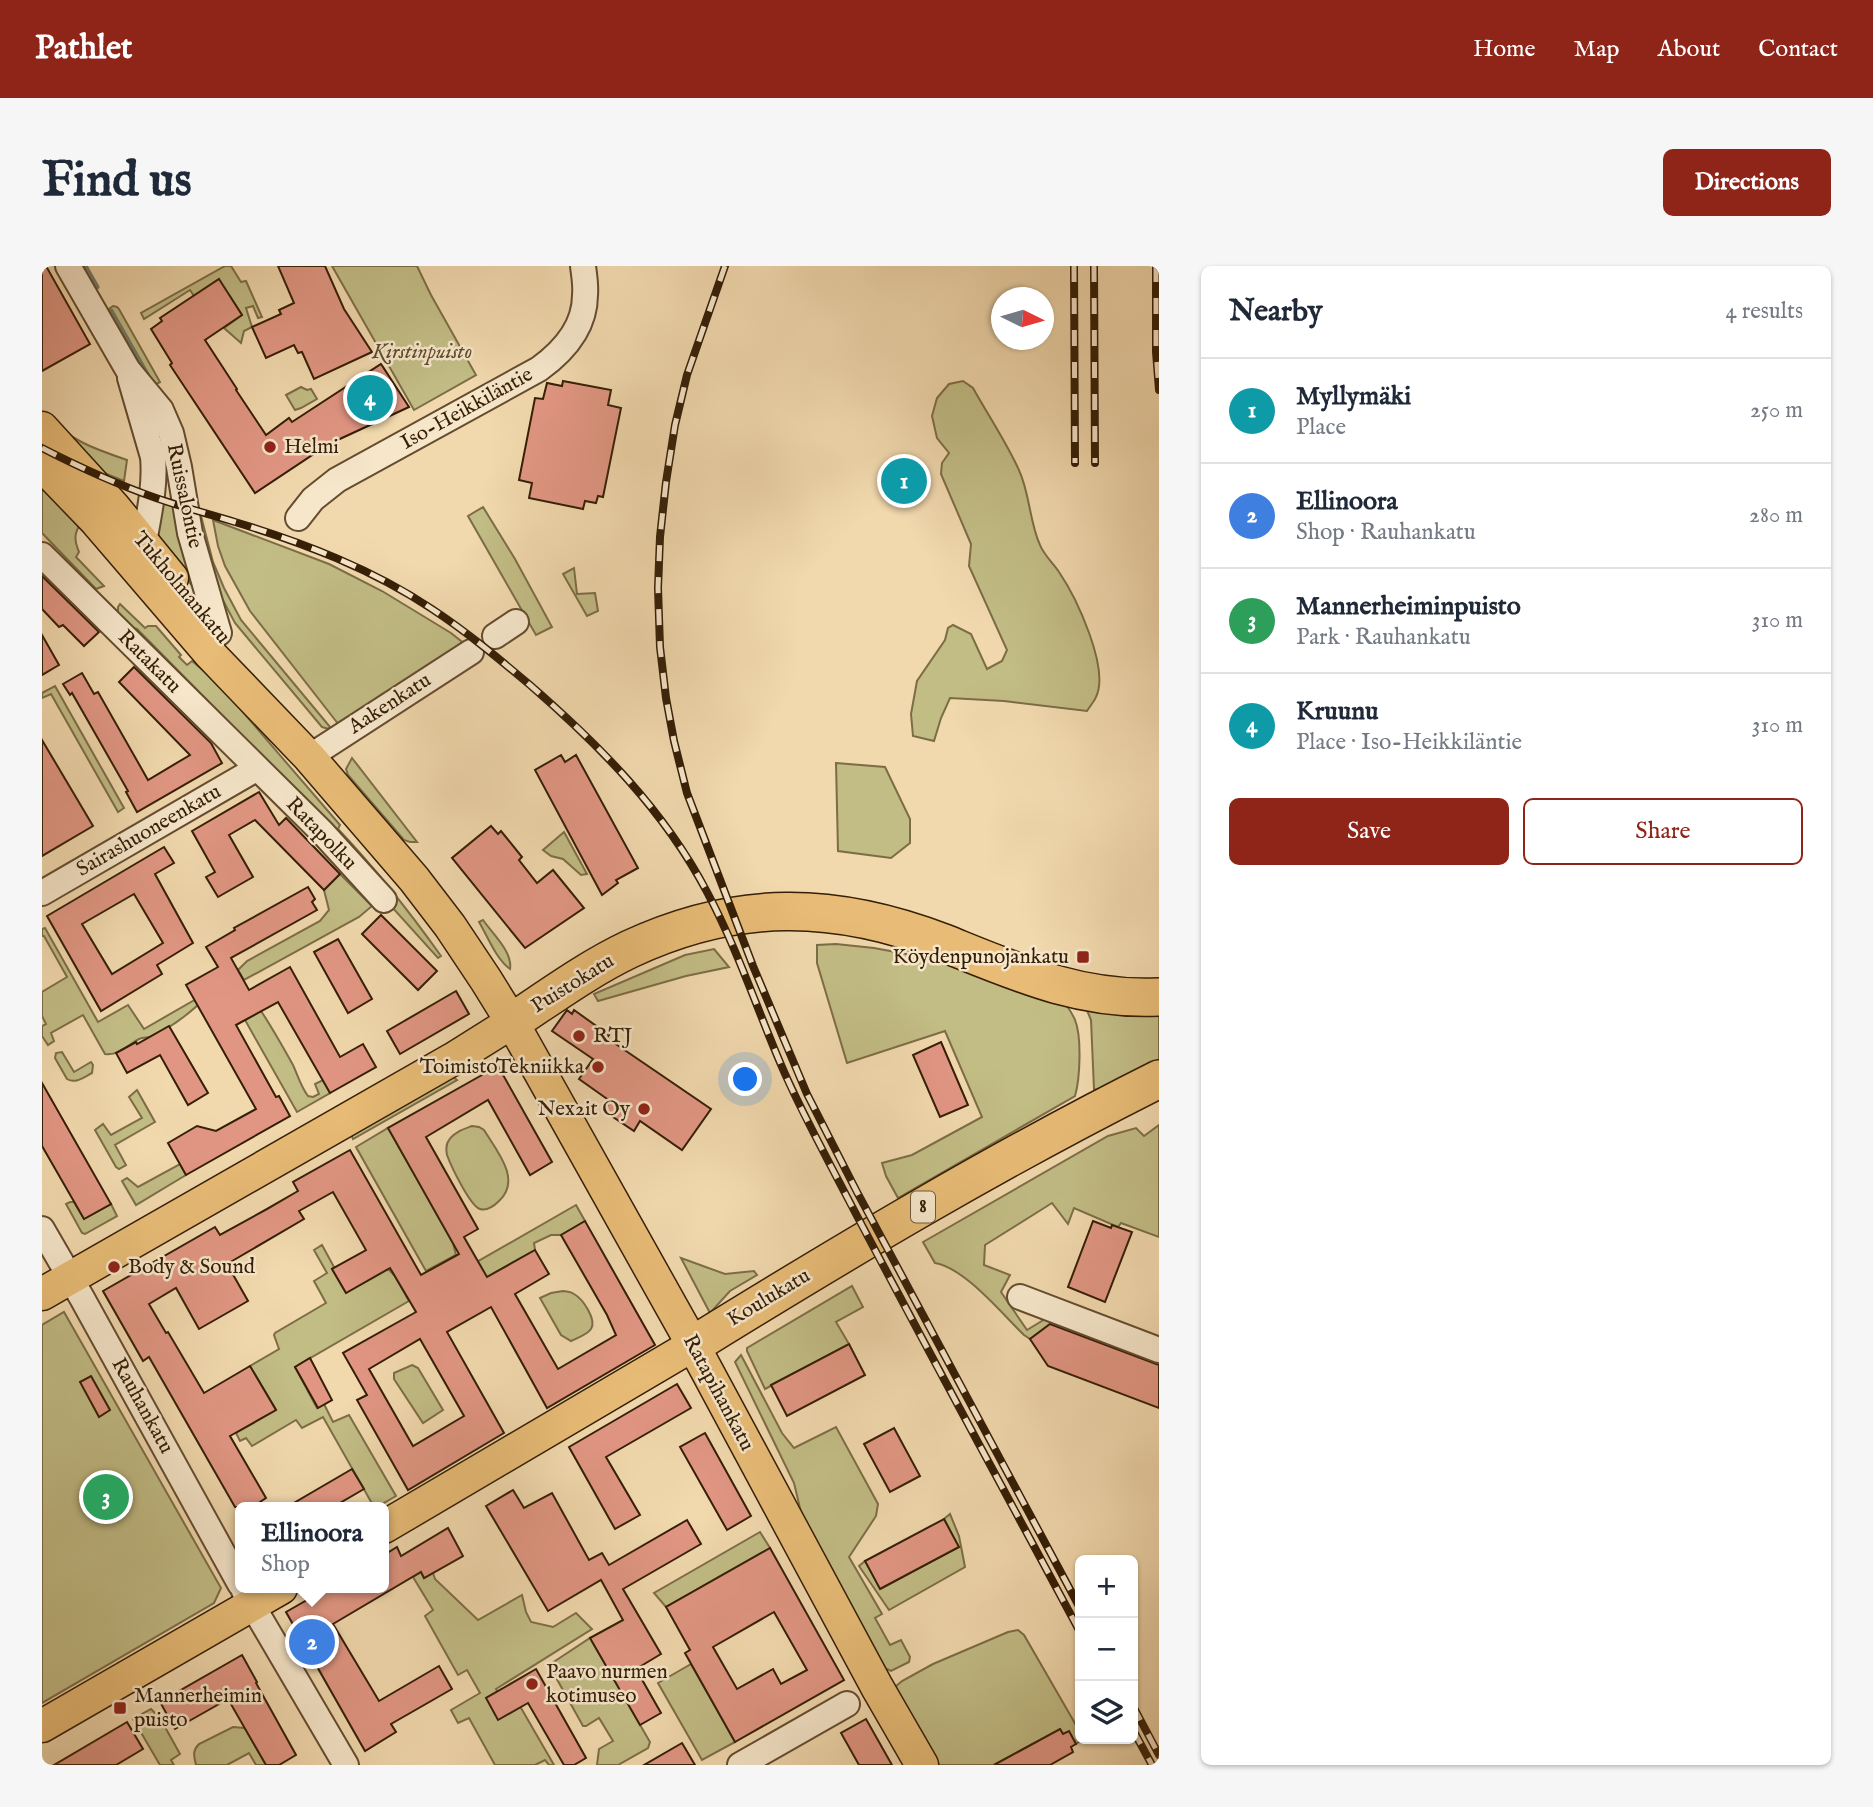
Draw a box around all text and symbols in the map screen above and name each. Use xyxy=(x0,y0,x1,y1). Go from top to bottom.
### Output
text: Pathlet xyxy=(35,28,132,70)
text: Home xyxy=(1473,34,1536,65)
text: Map xyxy=(1574,34,1620,65)
text: About xyxy=(1658,34,1720,65)
text: Contact xyxy=(1758,34,1838,65)
button: Directions xyxy=(1663,149,1831,216)
text: Find us xyxy=(42,151,192,213)
north arrow xyxy=(991,287,1054,350)
text: Nearby xyxy=(1229,293,1322,331)
text: 4 results xyxy=(1725,297,1803,326)
park label: Kirstinpuisto xyxy=(371,339,472,366)
street label: Iso-Heikkiläntie xyxy=(396,361,538,456)
pin: 4 xyxy=(347,372,393,424)
text: Myllymäki xyxy=(1296,380,1411,413)
text: 1 xyxy=(1248,396,1256,425)
text: 250 m xyxy=(1750,396,1803,425)
text: Place xyxy=(1296,413,1346,442)
place label: Helmi xyxy=(284,434,339,461)
marker: Helmi xyxy=(262,439,278,455)
street label: Ruissalontie xyxy=(160,441,208,551)
pin: 1 xyxy=(881,455,927,507)
text: Ellinoora xyxy=(1296,485,1398,518)
text: 2 xyxy=(1247,501,1257,530)
text: 280 m xyxy=(1749,501,1803,530)
text: Shop · Rauhankatu xyxy=(1296,518,1476,547)
street label: Tukholmankatu xyxy=(126,526,236,650)
text: Mannerheiminpuisto xyxy=(1296,590,1521,623)
text: 3 xyxy=(1248,606,1256,635)
text: 310 m xyxy=(1752,606,1803,635)
text: Park · Rauhankatu xyxy=(1296,623,1471,652)
street label: Ratakatu xyxy=(111,624,187,700)
street label: Aakenkatu xyxy=(343,667,437,741)
text: Kruunu xyxy=(1296,695,1378,728)
text: 4 xyxy=(1246,711,1258,740)
text: 310 m xyxy=(1752,711,1803,740)
text: Place · Iso-Heikkiläntie xyxy=(1296,728,1522,757)
street label: Sairashuoneenkatu xyxy=(72,779,226,883)
street label: Ratapolku xyxy=(279,792,363,876)
button: Save xyxy=(1229,798,1509,865)
button: Share xyxy=(1523,798,1803,865)
place label: Köydenpunojankatu xyxy=(893,944,1069,971)
street label: Puistokatu xyxy=(526,948,620,1020)
marker: Köydenpunojankatu xyxy=(1075,949,1091,965)
place label: RTJ xyxy=(593,1023,633,1050)
marker: RTJ xyxy=(571,1028,587,1044)
place label: ToimistoTekniikka xyxy=(420,1054,585,1081)
marker: ToimistoTekniikka xyxy=(590,1059,606,1075)
your location xyxy=(728,1062,762,1096)
place label: Nex2it Oy xyxy=(538,1096,631,1123)
marker: Nex2it Oy xyxy=(636,1101,652,1117)
road number: 8 xyxy=(911,1191,935,1222)
place label: Body & Sound xyxy=(128,1254,256,1281)
marker: Body & Sound xyxy=(106,1259,122,1275)
street label: Koulukatu xyxy=(723,1263,816,1333)
street label: Ratapihankatu xyxy=(676,1330,760,1456)
street label: Rauhankatu xyxy=(105,1353,179,1459)
pin: 3 xyxy=(83,1471,129,1523)
popup xyxy=(235,1502,389,1593)
text: Ellinoora xyxy=(261,1517,363,1550)
text: Shop xyxy=(261,1550,310,1579)
map controls xyxy=(1075,1555,1138,1744)
button: + xyxy=(1075,1555,1138,1618)
pin: 2 xyxy=(289,1616,335,1668)
button: − xyxy=(1075,1618,1138,1681)
place label: Paavo nurmen kotimuseo xyxy=(546,1659,668,1710)
marker: Paavo nurmen kotimuseo xyxy=(524,1676,540,1692)
button: layers xyxy=(1075,1681,1138,1744)
place label: Mannerheimin puisto xyxy=(134,1683,262,1734)
marker: Mannerheimin puisto xyxy=(112,1700,128,1716)

